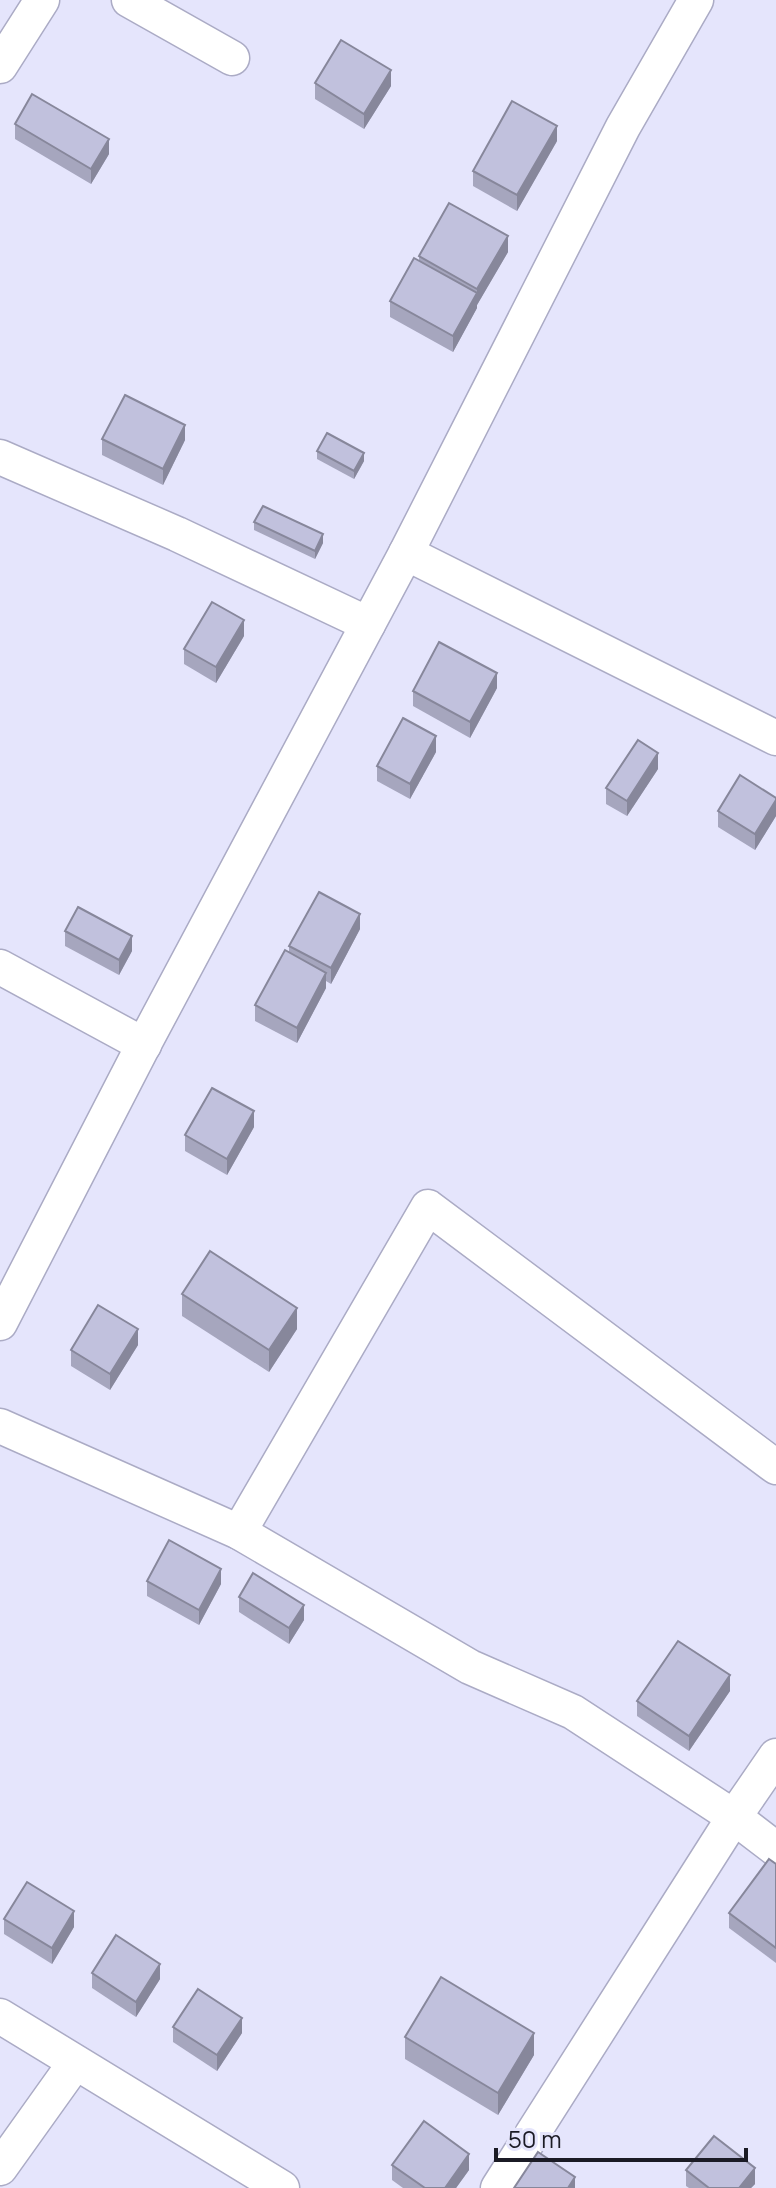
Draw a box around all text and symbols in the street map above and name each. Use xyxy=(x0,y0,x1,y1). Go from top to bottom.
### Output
scale bar xyxy=(496,2112,746,2162)
text: 50 m xyxy=(508,2122,562,2155)

